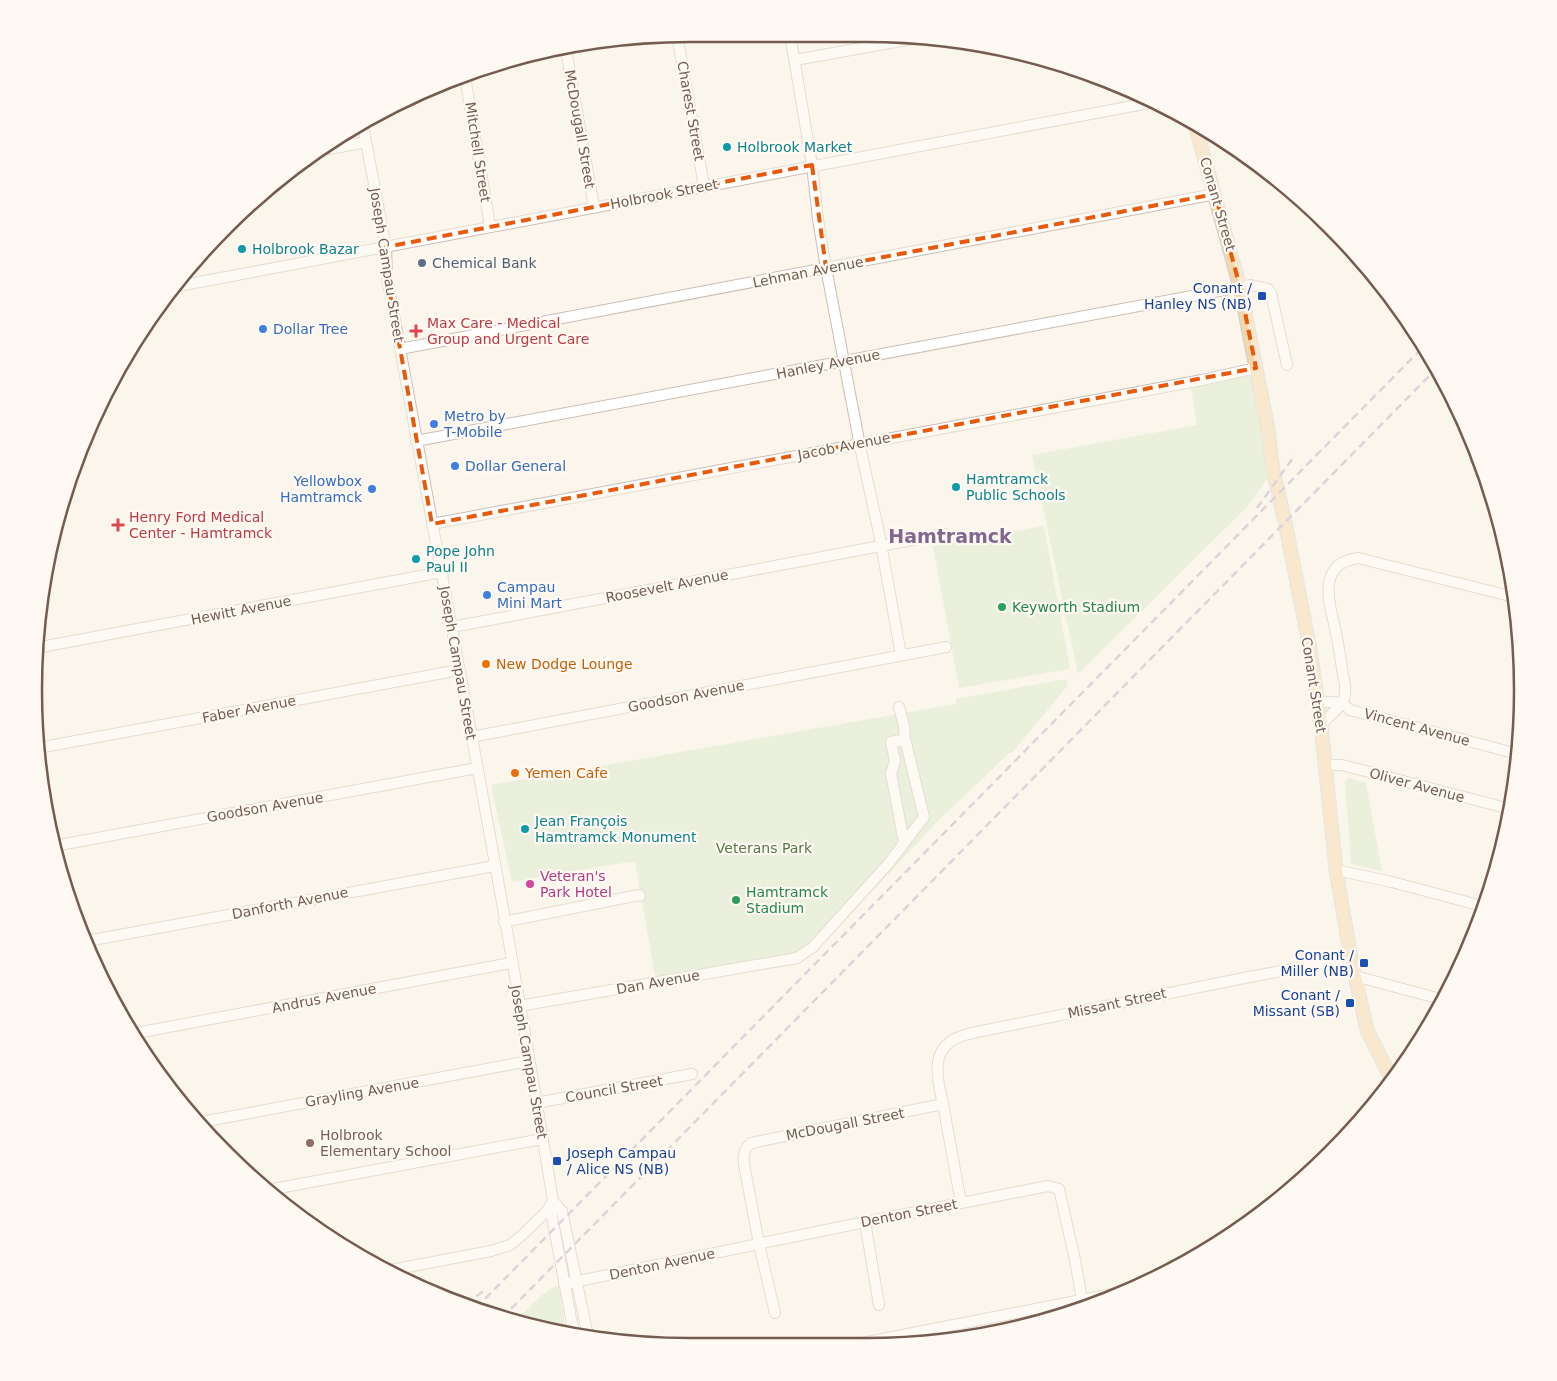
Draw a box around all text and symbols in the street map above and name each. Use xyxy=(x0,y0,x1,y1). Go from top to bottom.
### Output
street label: Charest Street xyxy=(674,60,708,163)
street label: McDougall Street xyxy=(562,68,598,190)
street label: Mitchell Street xyxy=(462,101,494,204)
place label: Holbrook Market xyxy=(737,139,853,155)
marker: Holbrook Market xyxy=(721,141,733,153)
street label: Conant Street xyxy=(1197,155,1239,253)
street label: Holbrook Street xyxy=(609,176,720,212)
street label: Joseph Campau Street xyxy=(367,186,407,344)
place label: Holbrook Bazar xyxy=(252,241,359,257)
marker: Holbrook Bazar xyxy=(236,243,248,255)
street label: Lehman Avenue xyxy=(751,253,865,291)
place label: Chemical Bank xyxy=(432,255,537,271)
marker: Chemical Bank xyxy=(416,257,428,269)
place label: Conant / Hanley NS (NB) xyxy=(1144,280,1252,312)
marker: Conant / Hanley NS (NB) xyxy=(1256,290,1268,302)
place label: Max Care - Medical Group and Urgent Care xyxy=(427,315,589,347)
place label: Dollar Tree xyxy=(273,321,348,337)
marker: Dollar Tree xyxy=(257,323,269,335)
marker: Max Care - Medical Group and Urgent Care xyxy=(409,324,423,338)
street label: Hanley Avenue xyxy=(775,346,881,382)
place label: Metro by T-Mobile xyxy=(443,408,506,440)
marker: Metro by T-Mobile xyxy=(428,418,440,430)
street label: Jacob Avenue xyxy=(795,429,892,463)
place label: Dollar General xyxy=(465,458,566,474)
marker: Dollar General xyxy=(449,460,461,472)
place label: Hamtramck Public Schools xyxy=(966,471,1066,503)
place label: Yellowbox Hamtramck xyxy=(280,473,363,505)
marker: Hamtramck Public Schools xyxy=(950,481,962,493)
marker: Yellowbox Hamtramck xyxy=(366,483,378,495)
place label: Henry Ford Medical Center - Hamtramck xyxy=(129,509,273,541)
marker: Henry Ford Medical Center - Hamtramck xyxy=(111,518,125,532)
district label: Hamtramck xyxy=(888,525,1012,547)
place label: Pope John Paul II xyxy=(426,543,495,575)
marker: Pope John Paul II xyxy=(410,553,422,565)
street label: Roosevelt Avenue xyxy=(604,566,730,606)
place label: Campau Mini Mart xyxy=(497,579,563,611)
street label: Joseph Campau Street xyxy=(436,584,480,742)
marker: Campau Mini Mart xyxy=(481,589,493,601)
street label: Hewitt Avenue xyxy=(189,592,293,628)
place label: Keyworth Stadium xyxy=(1012,599,1140,615)
marker: Keyworth Stadium xyxy=(996,601,1008,613)
street label: Conant Street xyxy=(1298,636,1330,735)
place label: New Dodge Lounge xyxy=(496,656,633,672)
marker: New Dodge Lounge xyxy=(480,658,492,670)
street label: Goodson Avenue xyxy=(627,677,745,715)
street label: Faber Avenue xyxy=(201,692,297,726)
street label: Vincent Avenue xyxy=(1362,705,1472,749)
place label: Yemen Cafe xyxy=(524,765,608,781)
street label: Oliver Avenue xyxy=(1368,765,1466,805)
marker: Yemen Cafe xyxy=(509,767,521,779)
street label: Goodson Avenue xyxy=(205,789,325,825)
place label: Jean François Hamtramck Monument xyxy=(534,813,697,845)
marker: Jean François Hamtramck Monument xyxy=(519,823,531,835)
park label: Veterans Park xyxy=(716,840,813,856)
place label: Veteran's Park Hotel xyxy=(540,868,612,900)
marker: Veteran's Park Hotel xyxy=(524,878,536,890)
street label: Danforth Avenue xyxy=(230,884,350,922)
place label: Hamtramck Stadium xyxy=(746,884,829,916)
marker: Hamtramck Stadium xyxy=(730,894,742,906)
place label: Conant / Miller (NB) xyxy=(1280,947,1354,979)
marker: Conant / Miller (NB) xyxy=(1358,957,1370,969)
street label: Dan Avenue xyxy=(615,967,701,997)
street label: Andrus Avenue xyxy=(271,980,377,1016)
street label: Joseph Campau Street xyxy=(507,983,551,1141)
street label: Missant Street xyxy=(1066,985,1168,1021)
place label: Conant / Missant (SB) xyxy=(1253,987,1340,1019)
marker: Conant / Missant (SB) xyxy=(1344,997,1356,1009)
street label: Council Street xyxy=(564,1072,664,1105)
street label: Grayling Avenue xyxy=(304,1074,420,1110)
street label: McDougall Street xyxy=(784,1105,906,1143)
place label: Holbrook Elementary School xyxy=(320,1127,452,1159)
marker: Holbrook Elementary School xyxy=(304,1137,316,1149)
place label: Joseph Campau / Alice NS (NB) xyxy=(566,1145,676,1177)
marker: Joseph Campau / Alice NS (NB) xyxy=(551,1155,563,1167)
street label: Denton Street xyxy=(859,1196,959,1230)
street label: Denton Avenue xyxy=(608,1245,716,1283)

